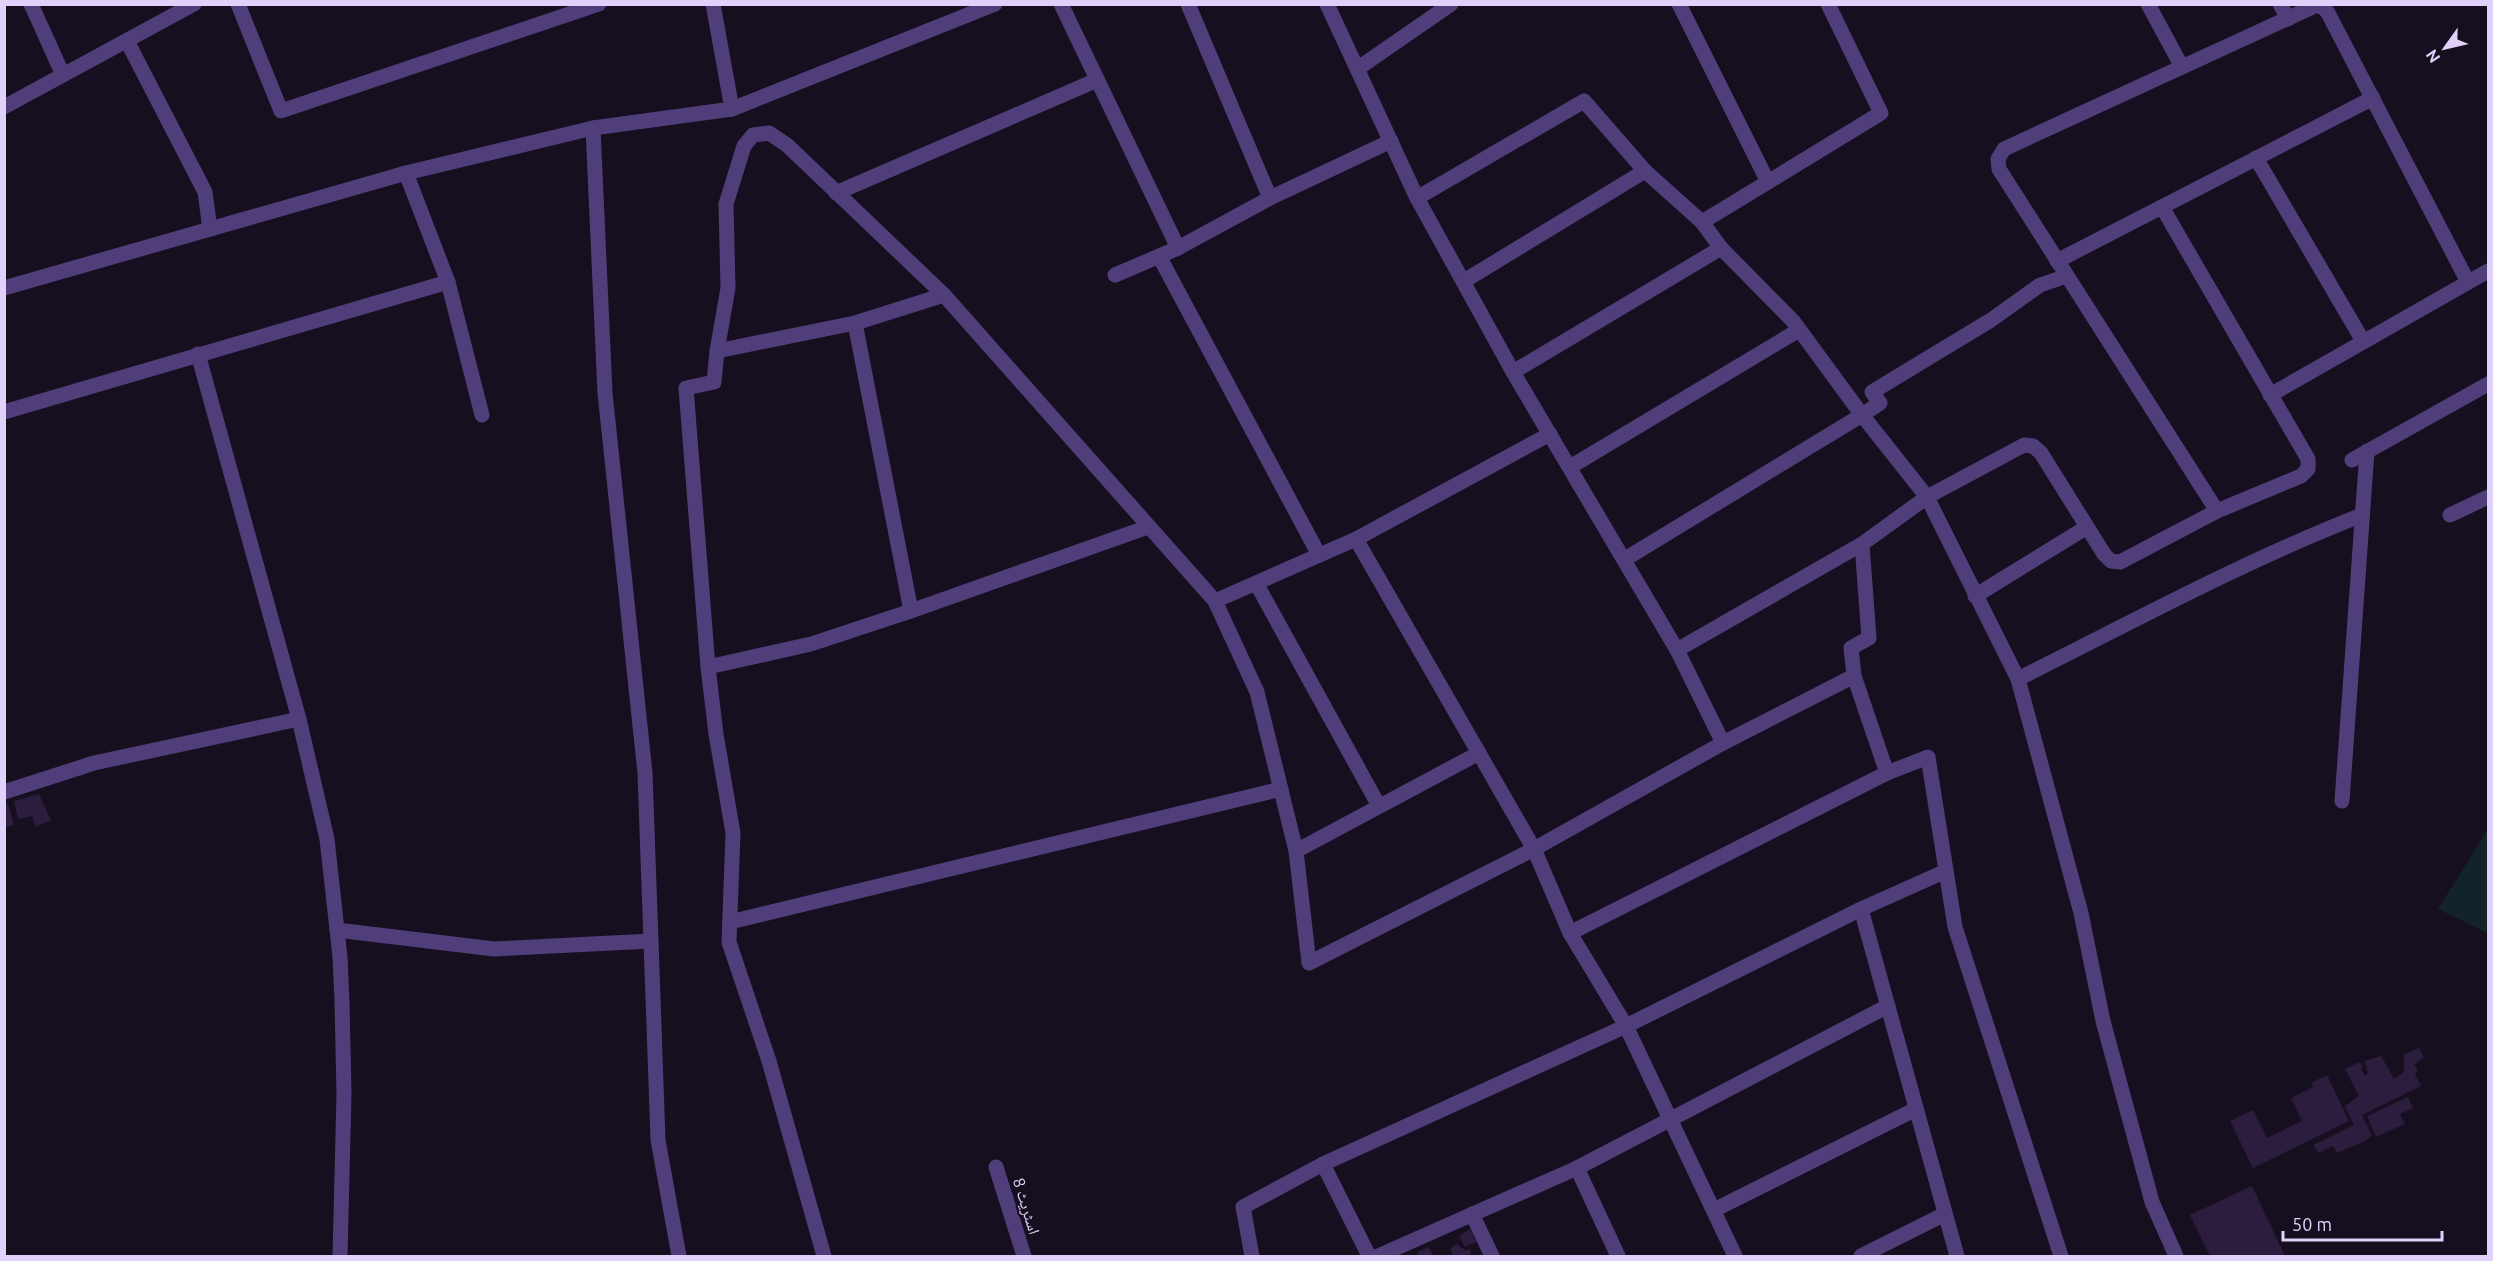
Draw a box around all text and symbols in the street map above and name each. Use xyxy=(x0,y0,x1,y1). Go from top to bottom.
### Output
north arrow xyxy=(2415,18,2475,78)
text: N xyxy=(2422,46,2443,66)
street label: اسٹریٹ 8 xyxy=(1009,1176,1044,1237)
scale bar xyxy=(2283,1204,2442,1242)
text: 50 m xyxy=(2292,1214,2332,1234)

